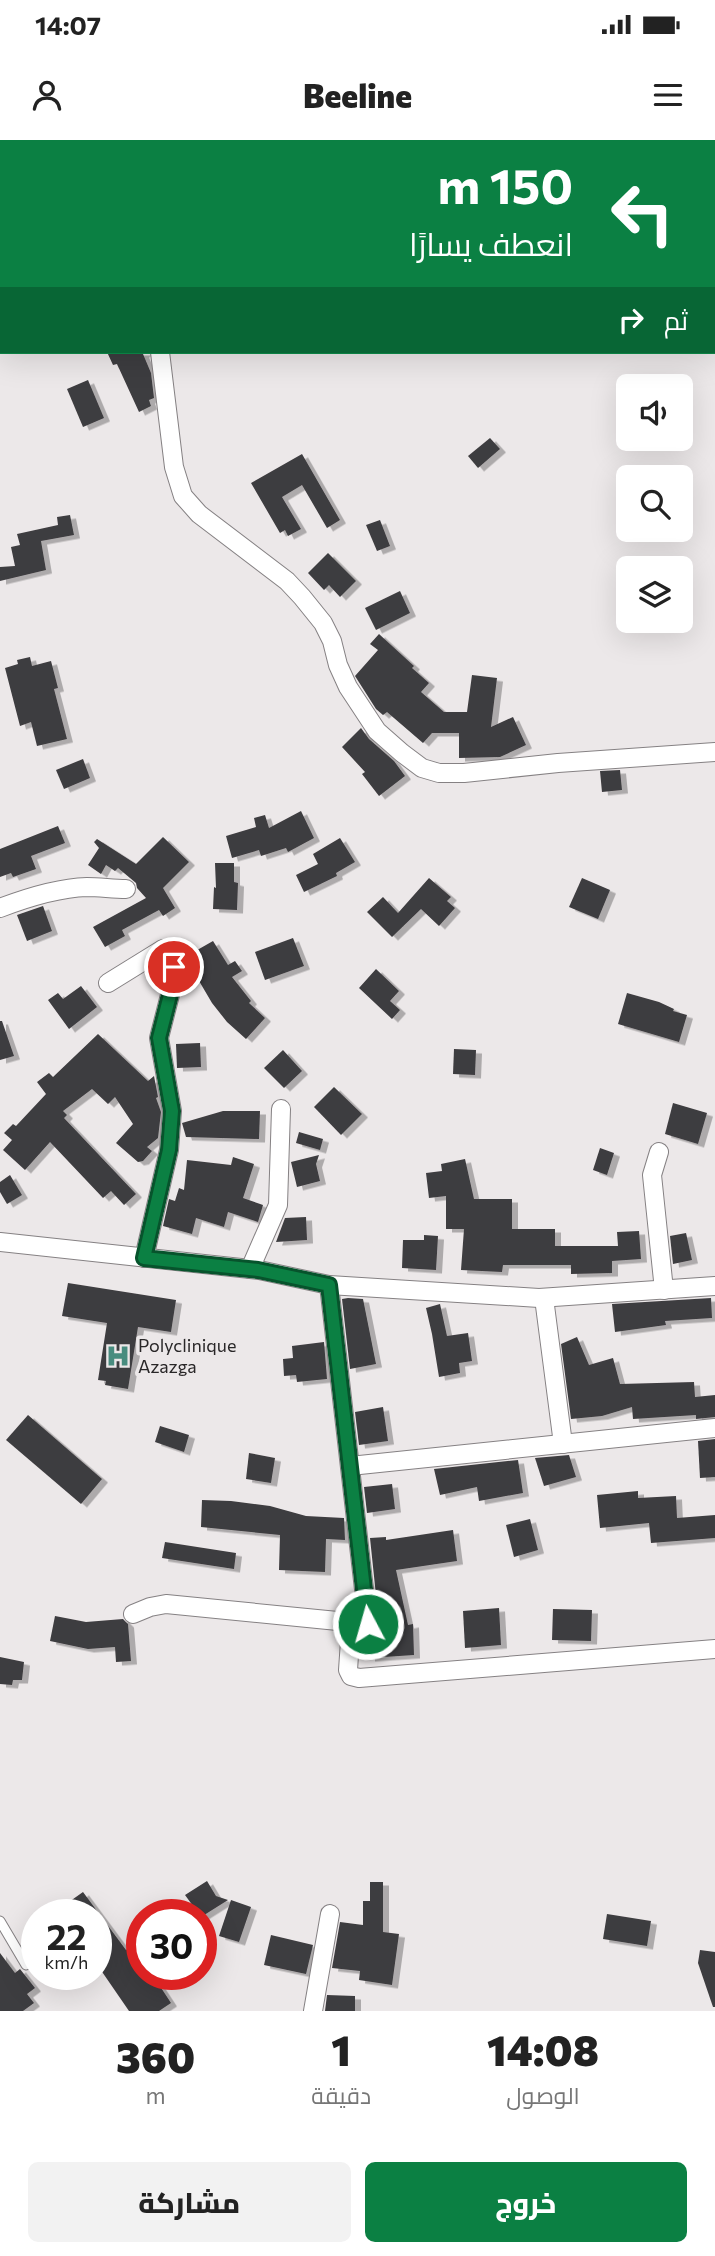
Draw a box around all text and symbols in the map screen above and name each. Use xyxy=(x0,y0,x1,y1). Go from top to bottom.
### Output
text: 14:07 xyxy=(35,9,101,40)
text: Beeline xyxy=(303,75,412,115)
icon: person xyxy=(28,76,66,114)
icon: menu xyxy=(649,76,687,114)
text: 150 m xyxy=(438,154,573,214)
icon: left xyxy=(597,168,688,259)
text: انعطف يسارًا xyxy=(409,223,573,263)
icon: right xyxy=(612,301,650,339)
text: ثم xyxy=(664,304,688,335)
map controls xyxy=(616,374,693,633)
button: sound xyxy=(616,374,693,451)
button: search xyxy=(616,465,693,542)
button: layers xyxy=(616,556,693,633)
pin xyxy=(144,937,204,997)
icon: arrive xyxy=(155,948,193,986)
place label: Polyclinique Azazga xyxy=(138,1334,236,1377)
hospital icon: Polyclinique Azazga xyxy=(104,1342,132,1370)
position arrow xyxy=(331,1587,405,1661)
speed limit sign: 30 xyxy=(126,1899,217,1990)
text: 22 xyxy=(47,1914,86,1957)
text: km/h xyxy=(45,1951,88,1973)
text: 1 xyxy=(331,2023,351,2075)
text: 14:08 xyxy=(487,2023,599,2075)
text: 360 xyxy=(116,2030,195,2082)
text: m xyxy=(146,2081,166,2109)
text: دقيقة xyxy=(311,2081,371,2109)
text: الوصول xyxy=(506,2081,580,2109)
button: مشاركة xyxy=(28,2162,351,2242)
button: خروج xyxy=(365,2162,687,2242)

